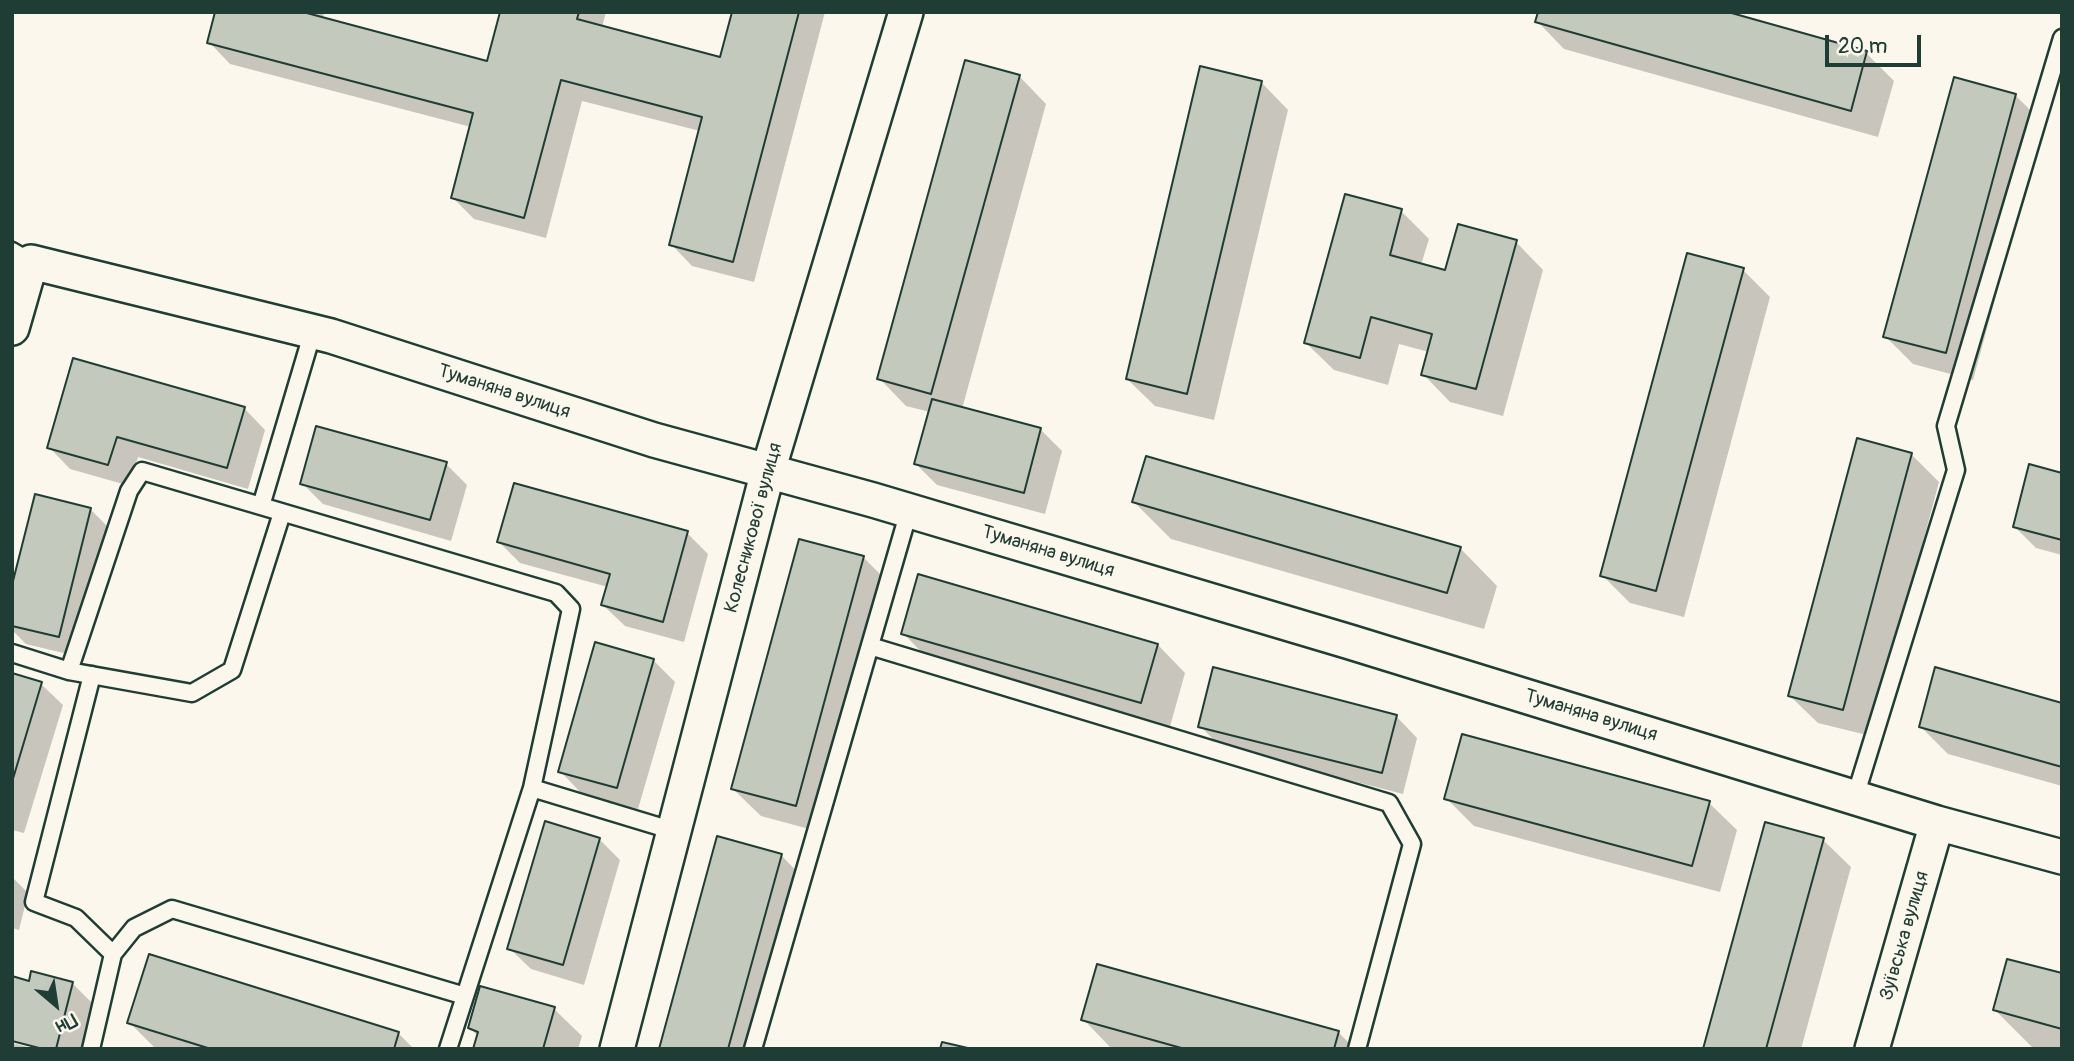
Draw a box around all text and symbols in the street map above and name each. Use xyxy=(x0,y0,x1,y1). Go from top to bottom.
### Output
scale bar xyxy=(1829,21,1925,65)
text: 20 m xyxy=(1838,33,1887,60)
street label: Туманяна вулиця xyxy=(435,360,573,424)
street label: Колесникової вулиця xyxy=(720,441,788,615)
street label: Туманяна вулиця xyxy=(979,521,1117,583)
street label: Туманяна вулиця xyxy=(1522,685,1660,747)
street label: Зуївська вулиця xyxy=(1876,869,1934,1003)
north arrow xyxy=(21,970,91,1040)
text: Пн xyxy=(51,1008,81,1039)

